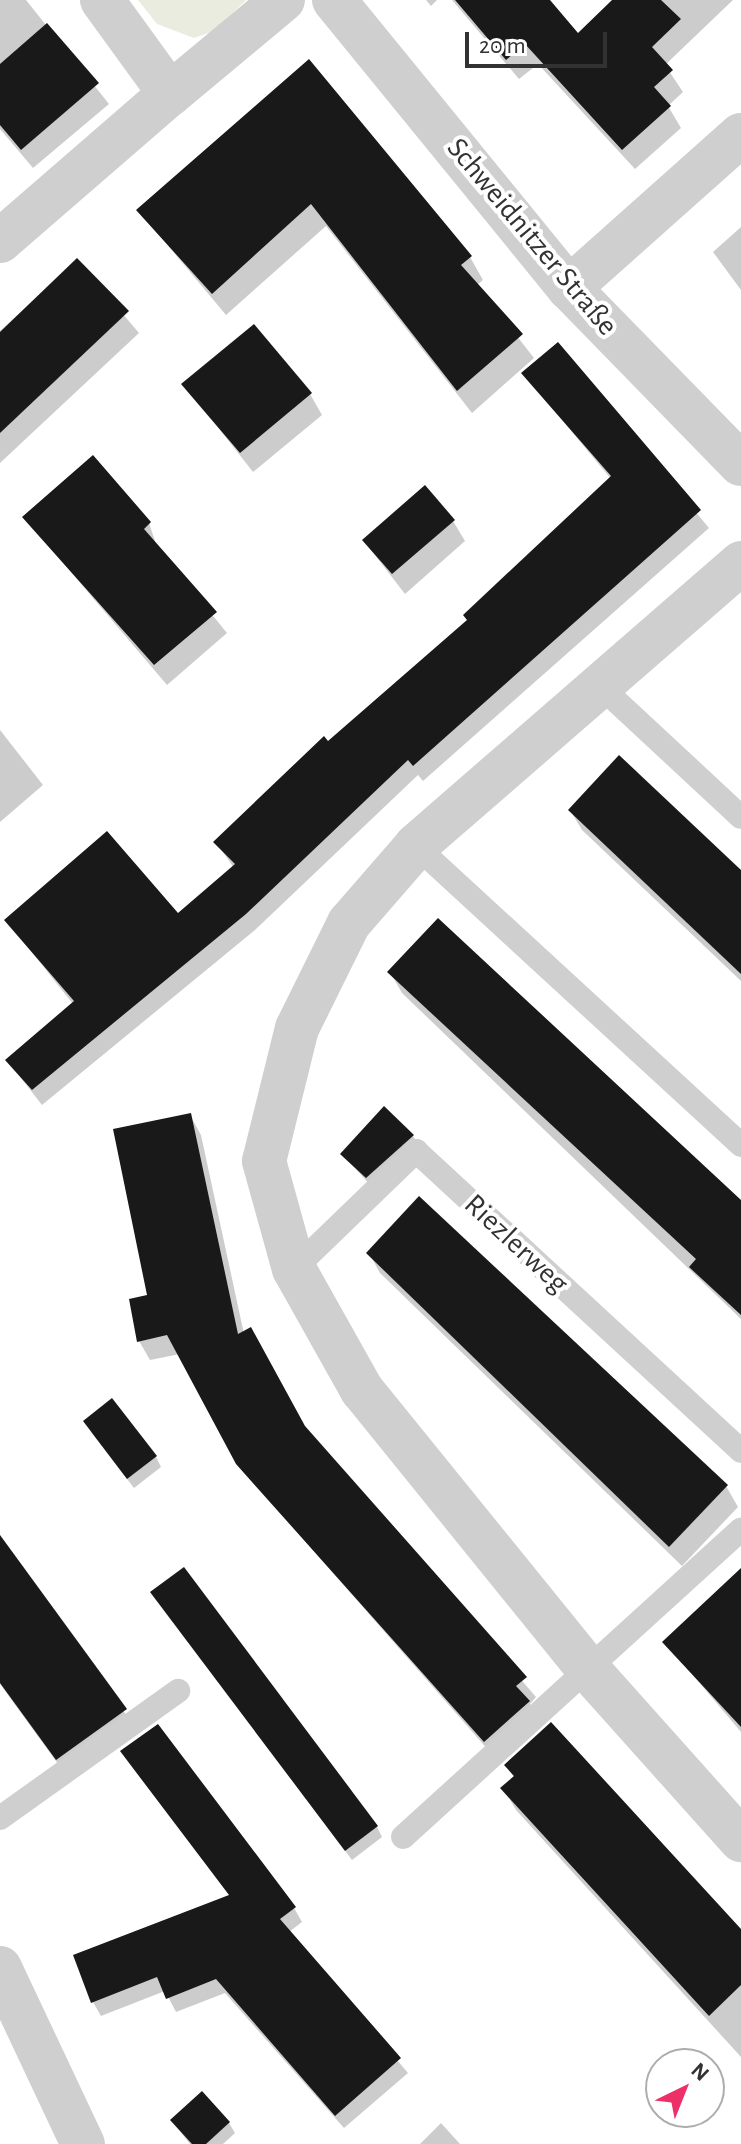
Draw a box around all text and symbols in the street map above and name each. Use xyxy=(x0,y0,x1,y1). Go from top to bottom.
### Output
scale bar xyxy=(469,16,611,66)
text: 20 m xyxy=(479,34,526,58)
street label: Schweidnitzer Straße xyxy=(439,131,625,343)
street label: Riezlerweg xyxy=(456,1187,576,1301)
north arrow xyxy=(645,2048,725,2128)
text: N xyxy=(687,2059,713,2085)

